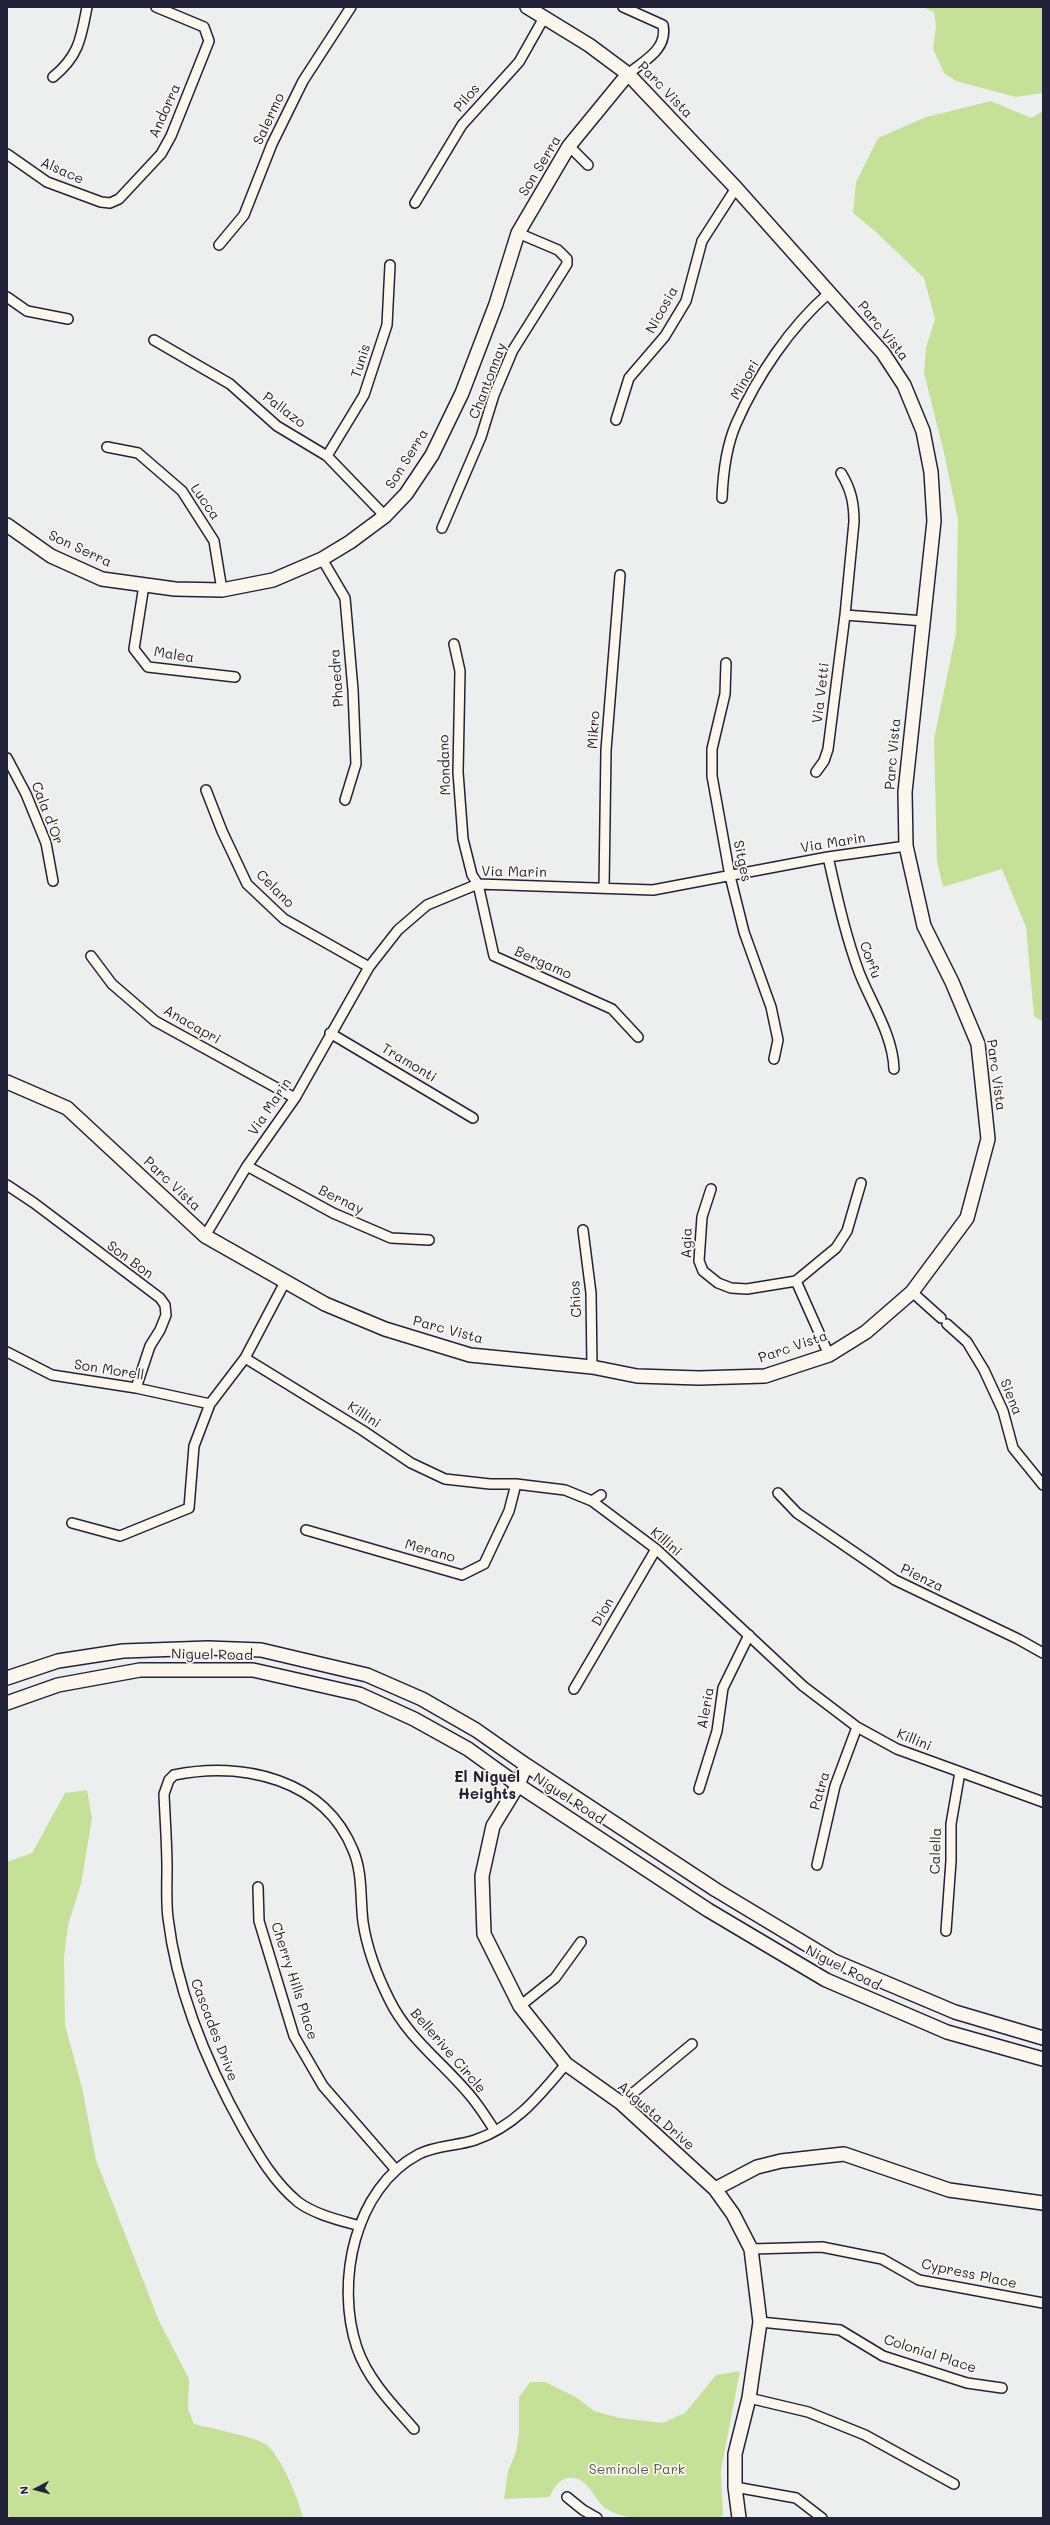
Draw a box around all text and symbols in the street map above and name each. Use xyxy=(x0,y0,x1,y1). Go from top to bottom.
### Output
street label: Parc Vista xyxy=(634,58,696,122)
street label: Andorra xyxy=(146,81,184,141)
street label: Pilos xyxy=(450,81,484,115)
street label: Salermo xyxy=(250,90,288,148)
street label: Son Serra xyxy=(515,133,565,199)
street label: Alsace xyxy=(38,154,86,188)
street label: Nicosia xyxy=(642,284,682,336)
street label: Parc Vista xyxy=(854,298,912,364)
street label: Chantonnay xyxy=(466,340,510,422)
street label: Tunis xyxy=(348,342,374,380)
street label: Minori xyxy=(727,357,763,403)
street label: Pallazo xyxy=(259,389,309,431)
street label: Son Serra xyxy=(382,426,432,492)
street label: Lucca xyxy=(187,481,223,523)
street label: Son Serra xyxy=(46,527,114,571)
street label: Malea xyxy=(153,644,195,666)
street label: Phaedra xyxy=(327,648,347,708)
street label: Via Vetti xyxy=(809,662,833,724)
street label: Mikro xyxy=(584,710,604,750)
street label: Parc Vista xyxy=(881,717,905,791)
street label: Mondano xyxy=(436,734,454,796)
street label: Cala d'Or xyxy=(27,779,67,847)
street label: Via Marin xyxy=(799,830,867,856)
street label: Sitges xyxy=(729,839,755,883)
street label: Via Marin xyxy=(481,863,547,881)
street label: Celano xyxy=(252,866,298,912)
street label: Corfu xyxy=(856,939,884,981)
street label: Bergamo xyxy=(512,943,574,983)
street label: Anacapri xyxy=(160,1002,224,1048)
street label: Parc Vista xyxy=(983,1038,1009,1112)
street label: Tramonti xyxy=(378,1040,440,1086)
street label: Via Marin xyxy=(245,1075,295,1139)
street label: Parc Vista xyxy=(140,1153,204,1215)
street label: Bernay xyxy=(316,1182,366,1218)
street label: Agia xyxy=(678,1227,696,1259)
street label: Son Bon xyxy=(104,1238,156,1282)
street label: Chios xyxy=(567,1280,585,1318)
street label: Parc Vista xyxy=(411,1313,485,1347)
street label: Parc Vista xyxy=(756,1327,830,1367)
street label: Son Morell xyxy=(73,1356,145,1384)
street label: Siena xyxy=(996,1377,1026,1417)
street label: Killini xyxy=(344,1398,384,1432)
street label: Killini xyxy=(647,1524,685,1560)
street label: Merano xyxy=(403,1536,457,1566)
street label: Pienza xyxy=(898,1560,946,1596)
street label: Dion xyxy=(588,1595,618,1629)
street label: Niguel Road xyxy=(171,1646,253,1664)
street label: Aleria xyxy=(694,1686,718,1730)
street label: Killini xyxy=(894,1725,934,1755)
district label: El Niguel Heights xyxy=(454,1768,520,1803)
street label: Niguel Road xyxy=(530,1770,608,1828)
street label: Patra xyxy=(807,1770,833,1812)
street label: Calella xyxy=(927,1827,945,1875)
street label: Cherry Hills Place xyxy=(267,1920,321,2042)
street label: Niguel Road xyxy=(803,1942,883,1994)
street label: Cascades Drive xyxy=(187,1976,241,2084)
street label: Bellerive Circle xyxy=(407,2005,489,2097)
street label: Augusta Drive xyxy=(614,2078,698,2154)
street label: Cypress Place xyxy=(920,2256,1018,2292)
street label: Colonial Place xyxy=(881,2331,979,2377)
park label: Seminole Park xyxy=(589,2462,685,2478)
north arrow xyxy=(16,2469,56,2509)
text: N xyxy=(16,2485,31,2495)

